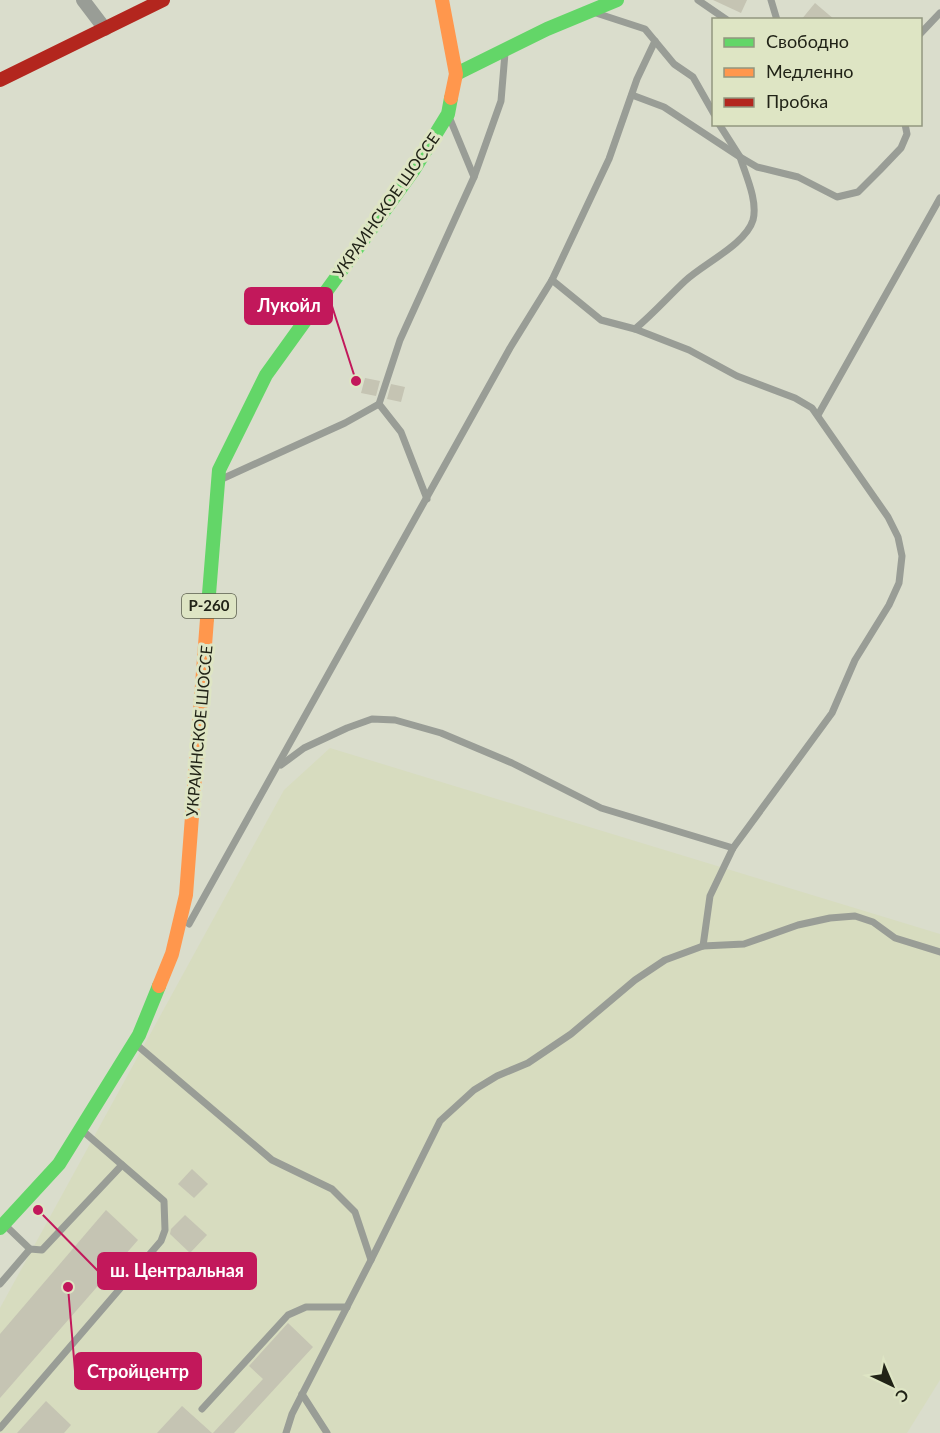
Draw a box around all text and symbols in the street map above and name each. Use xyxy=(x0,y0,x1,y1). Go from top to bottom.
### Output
legend xyxy=(712,18,922,126)
text: Свободно xyxy=(766,30,849,52)
text: Медленно xyxy=(766,60,854,82)
text: Пробка xyxy=(766,90,828,112)
street label: УКРАИНСКОЕ ШОССЕ xyxy=(328,129,443,281)
callout: Лукойл xyxy=(245,288,332,324)
text: Лукойл xyxy=(256,294,321,316)
road number: Р-260 xyxy=(182,594,236,618)
street label: УКРАИНСКОЕ ШОССЕ xyxy=(182,644,215,818)
callout: ш. Центральная xyxy=(98,1253,256,1289)
text: ш. Центральная xyxy=(110,1259,244,1281)
callout: Стройцентр xyxy=(75,1353,201,1389)
north arrow xyxy=(862,1355,922,1415)
text: Стройцентр xyxy=(87,1360,189,1382)
text: С xyxy=(892,1386,913,1407)

